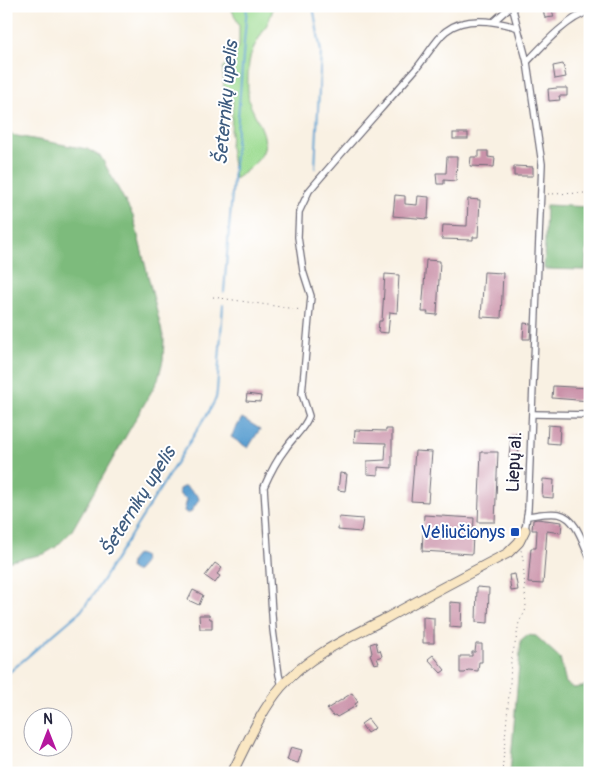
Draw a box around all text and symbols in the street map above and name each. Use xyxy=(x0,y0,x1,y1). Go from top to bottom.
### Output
water label: Šeternikų upelis xyxy=(209,37,244,166)
street label: Liepų al. xyxy=(501,431,528,493)
water label: Šeternikų upelis xyxy=(95,440,182,561)
place label: Vėliučionys xyxy=(421,521,505,544)
marker: Vėliučionys xyxy=(509,526,521,538)
north arrow xyxy=(22,706,72,756)
text: N xyxy=(43,711,53,728)

